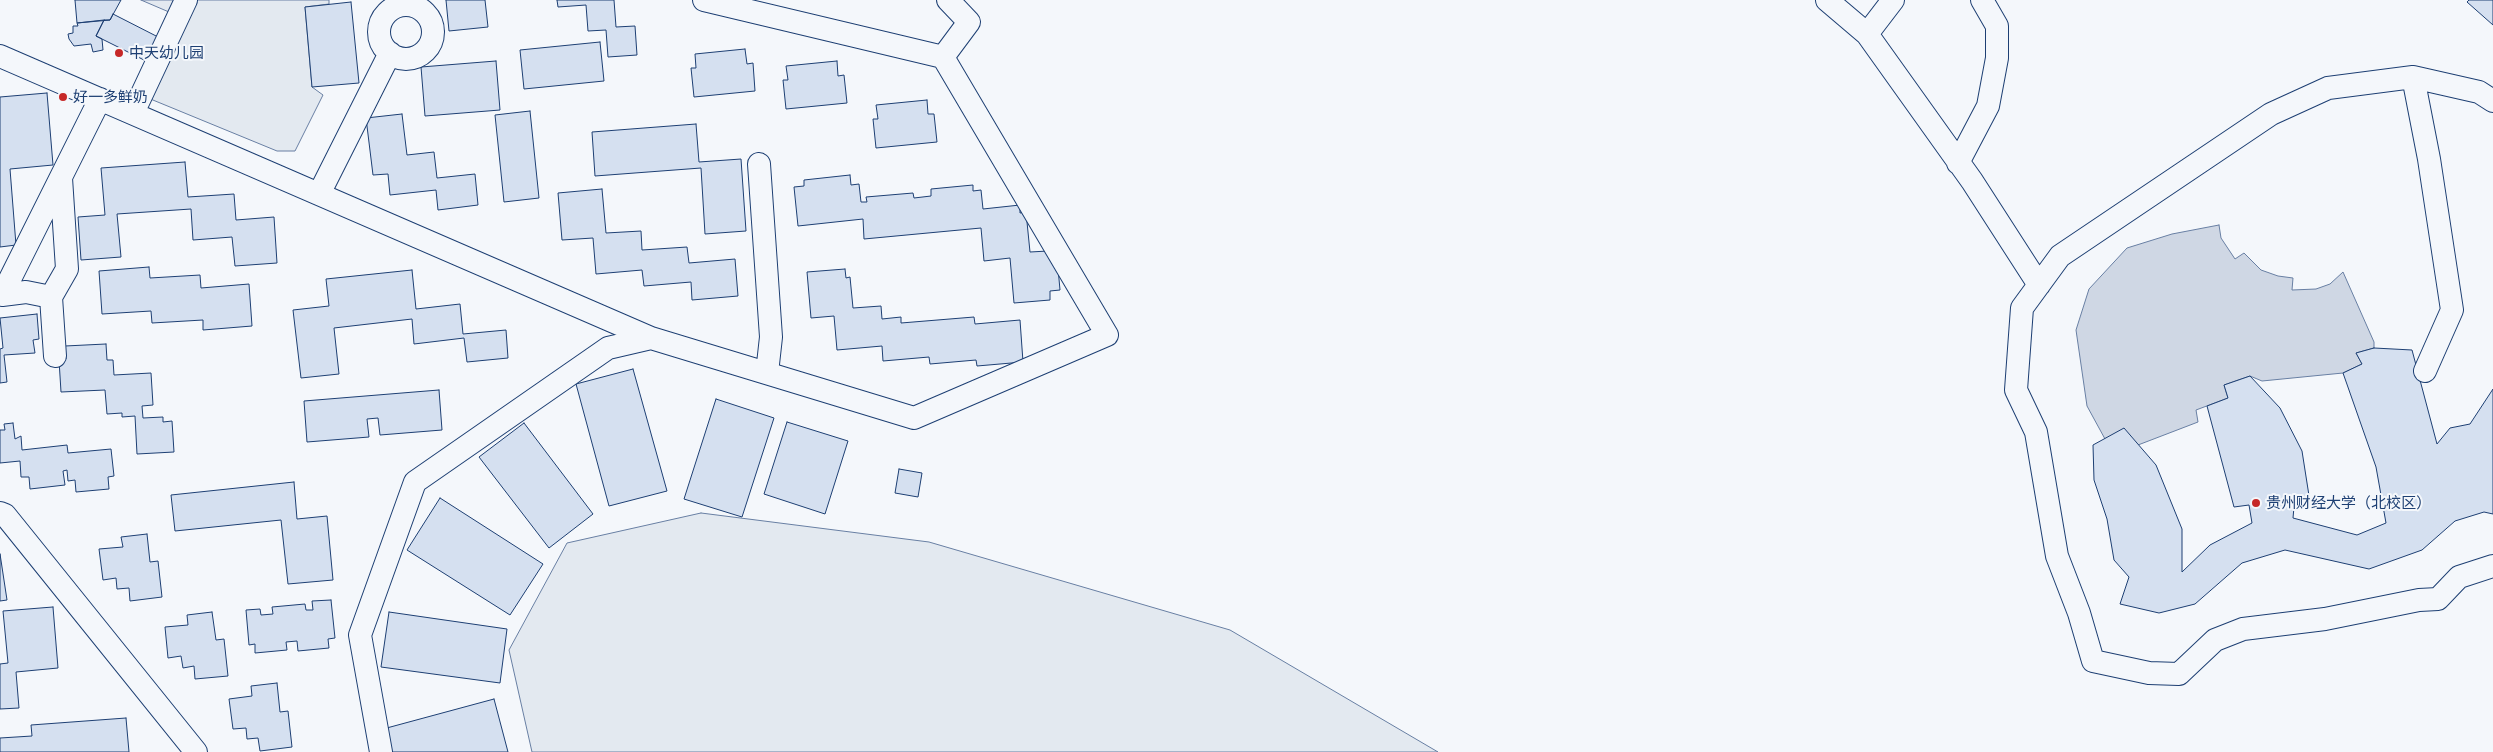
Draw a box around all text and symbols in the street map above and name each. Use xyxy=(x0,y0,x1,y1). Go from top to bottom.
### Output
place label: 中天幼儿园 xyxy=(129,44,204,62)
marker: 中天幼儿园 xyxy=(113,47,125,59)
place label: 好一多鲜奶 xyxy=(73,88,148,106)
marker: 好一多鲜奶 xyxy=(57,91,69,103)
place label: 贵州财经大学（北校区） xyxy=(2266,494,2431,512)
marker: 贵州财经大学（北校区） xyxy=(2250,497,2262,509)

